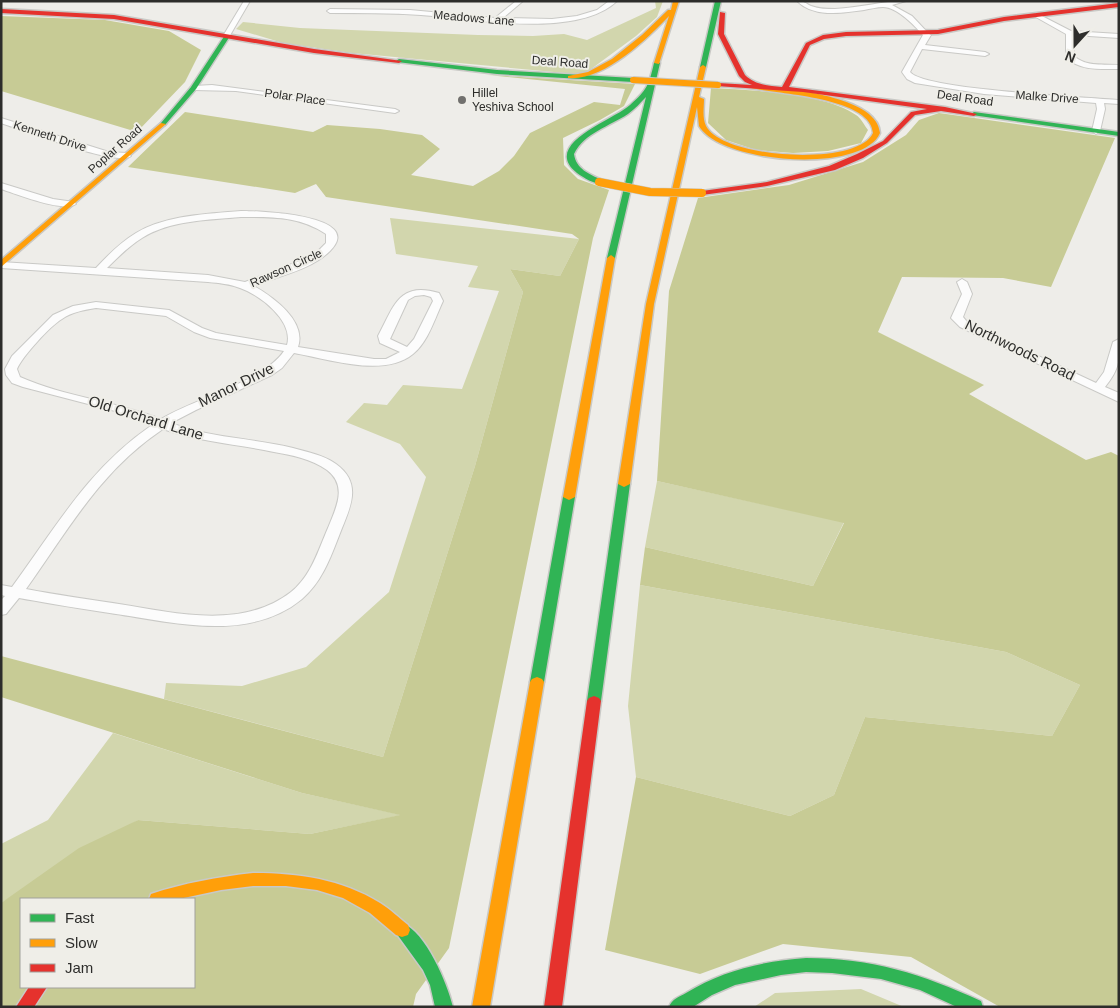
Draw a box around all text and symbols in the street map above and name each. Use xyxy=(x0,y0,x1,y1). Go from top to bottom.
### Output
street label: Meadows Lane xyxy=(433,7,515,29)
north arrow xyxy=(1050,20,1100,70)
text: N xyxy=(1063,48,1078,66)
street label: Deal Road xyxy=(531,53,589,71)
street label: Polar Place xyxy=(264,86,327,108)
place label: Hillel Yeshiva School xyxy=(472,86,554,114)
street label: Deal Road xyxy=(936,87,994,109)
street label: Malke Drive xyxy=(1015,88,1079,106)
marker: Hillel Yeshiva School xyxy=(456,94,468,106)
street label: Kenneth Drive xyxy=(12,118,89,155)
street label: Poplar Road xyxy=(85,122,145,176)
street label: Rawson Circle xyxy=(248,246,324,290)
street label: Northwoods Road xyxy=(963,316,1078,384)
street label: Manor Drive xyxy=(195,359,276,410)
street label: Old Orchard Lane xyxy=(87,392,206,443)
legend xyxy=(20,898,195,988)
text: Fast xyxy=(65,909,95,926)
text: Slow xyxy=(65,934,98,951)
text: Jam xyxy=(65,959,93,976)

